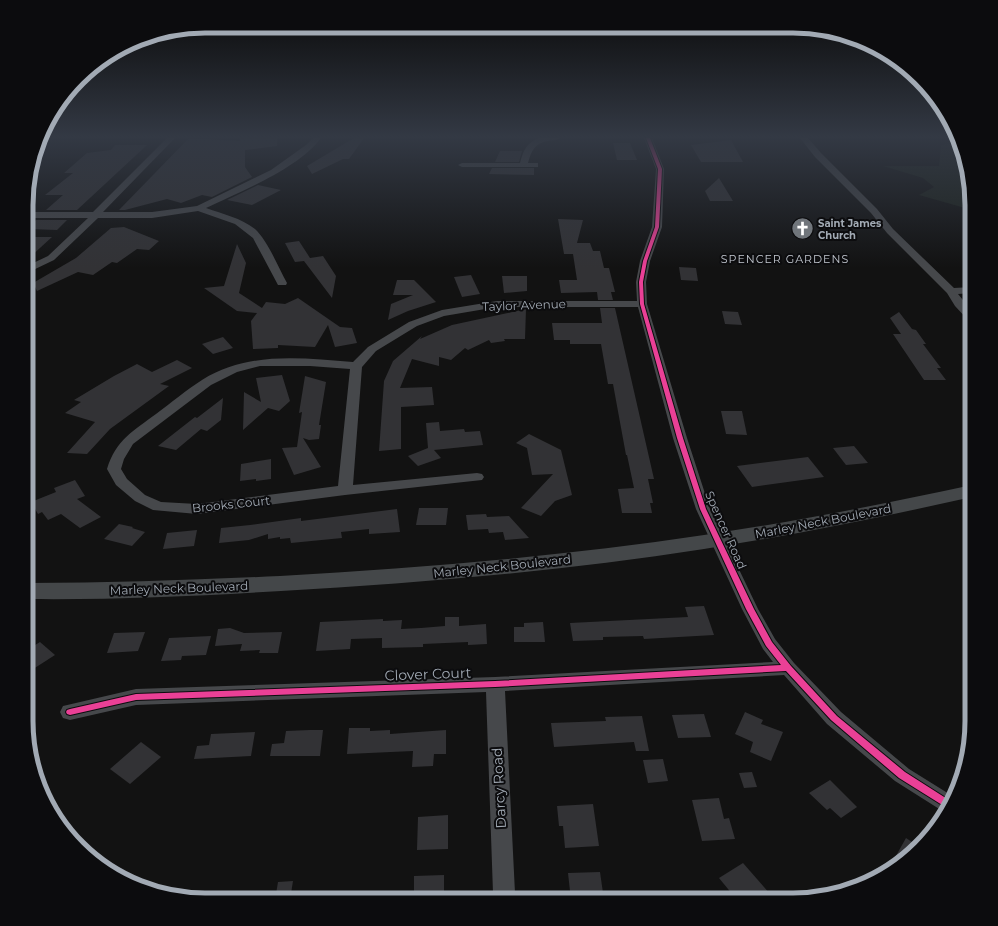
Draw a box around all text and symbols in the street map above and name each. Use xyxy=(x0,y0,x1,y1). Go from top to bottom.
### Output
church icon: Saint James Church xyxy=(790,216,816,242)
place label: Saint James Church xyxy=(818,217,882,242)
district label: SPENCER GARDENS xyxy=(721,252,849,266)
street label: Taylor Avenue xyxy=(482,296,566,314)
street label: Spencer Road xyxy=(702,489,750,571)
street label: Brooks Court xyxy=(191,492,271,516)
street label: Marley Neck Boulevard xyxy=(754,500,892,542)
street label: Marley Neck Boulevard xyxy=(432,551,572,581)
street label: Marley Neck Boulevard xyxy=(110,578,248,598)
street label: Clover Court xyxy=(384,663,472,685)
street label: Darcy Road xyxy=(488,747,510,829)

